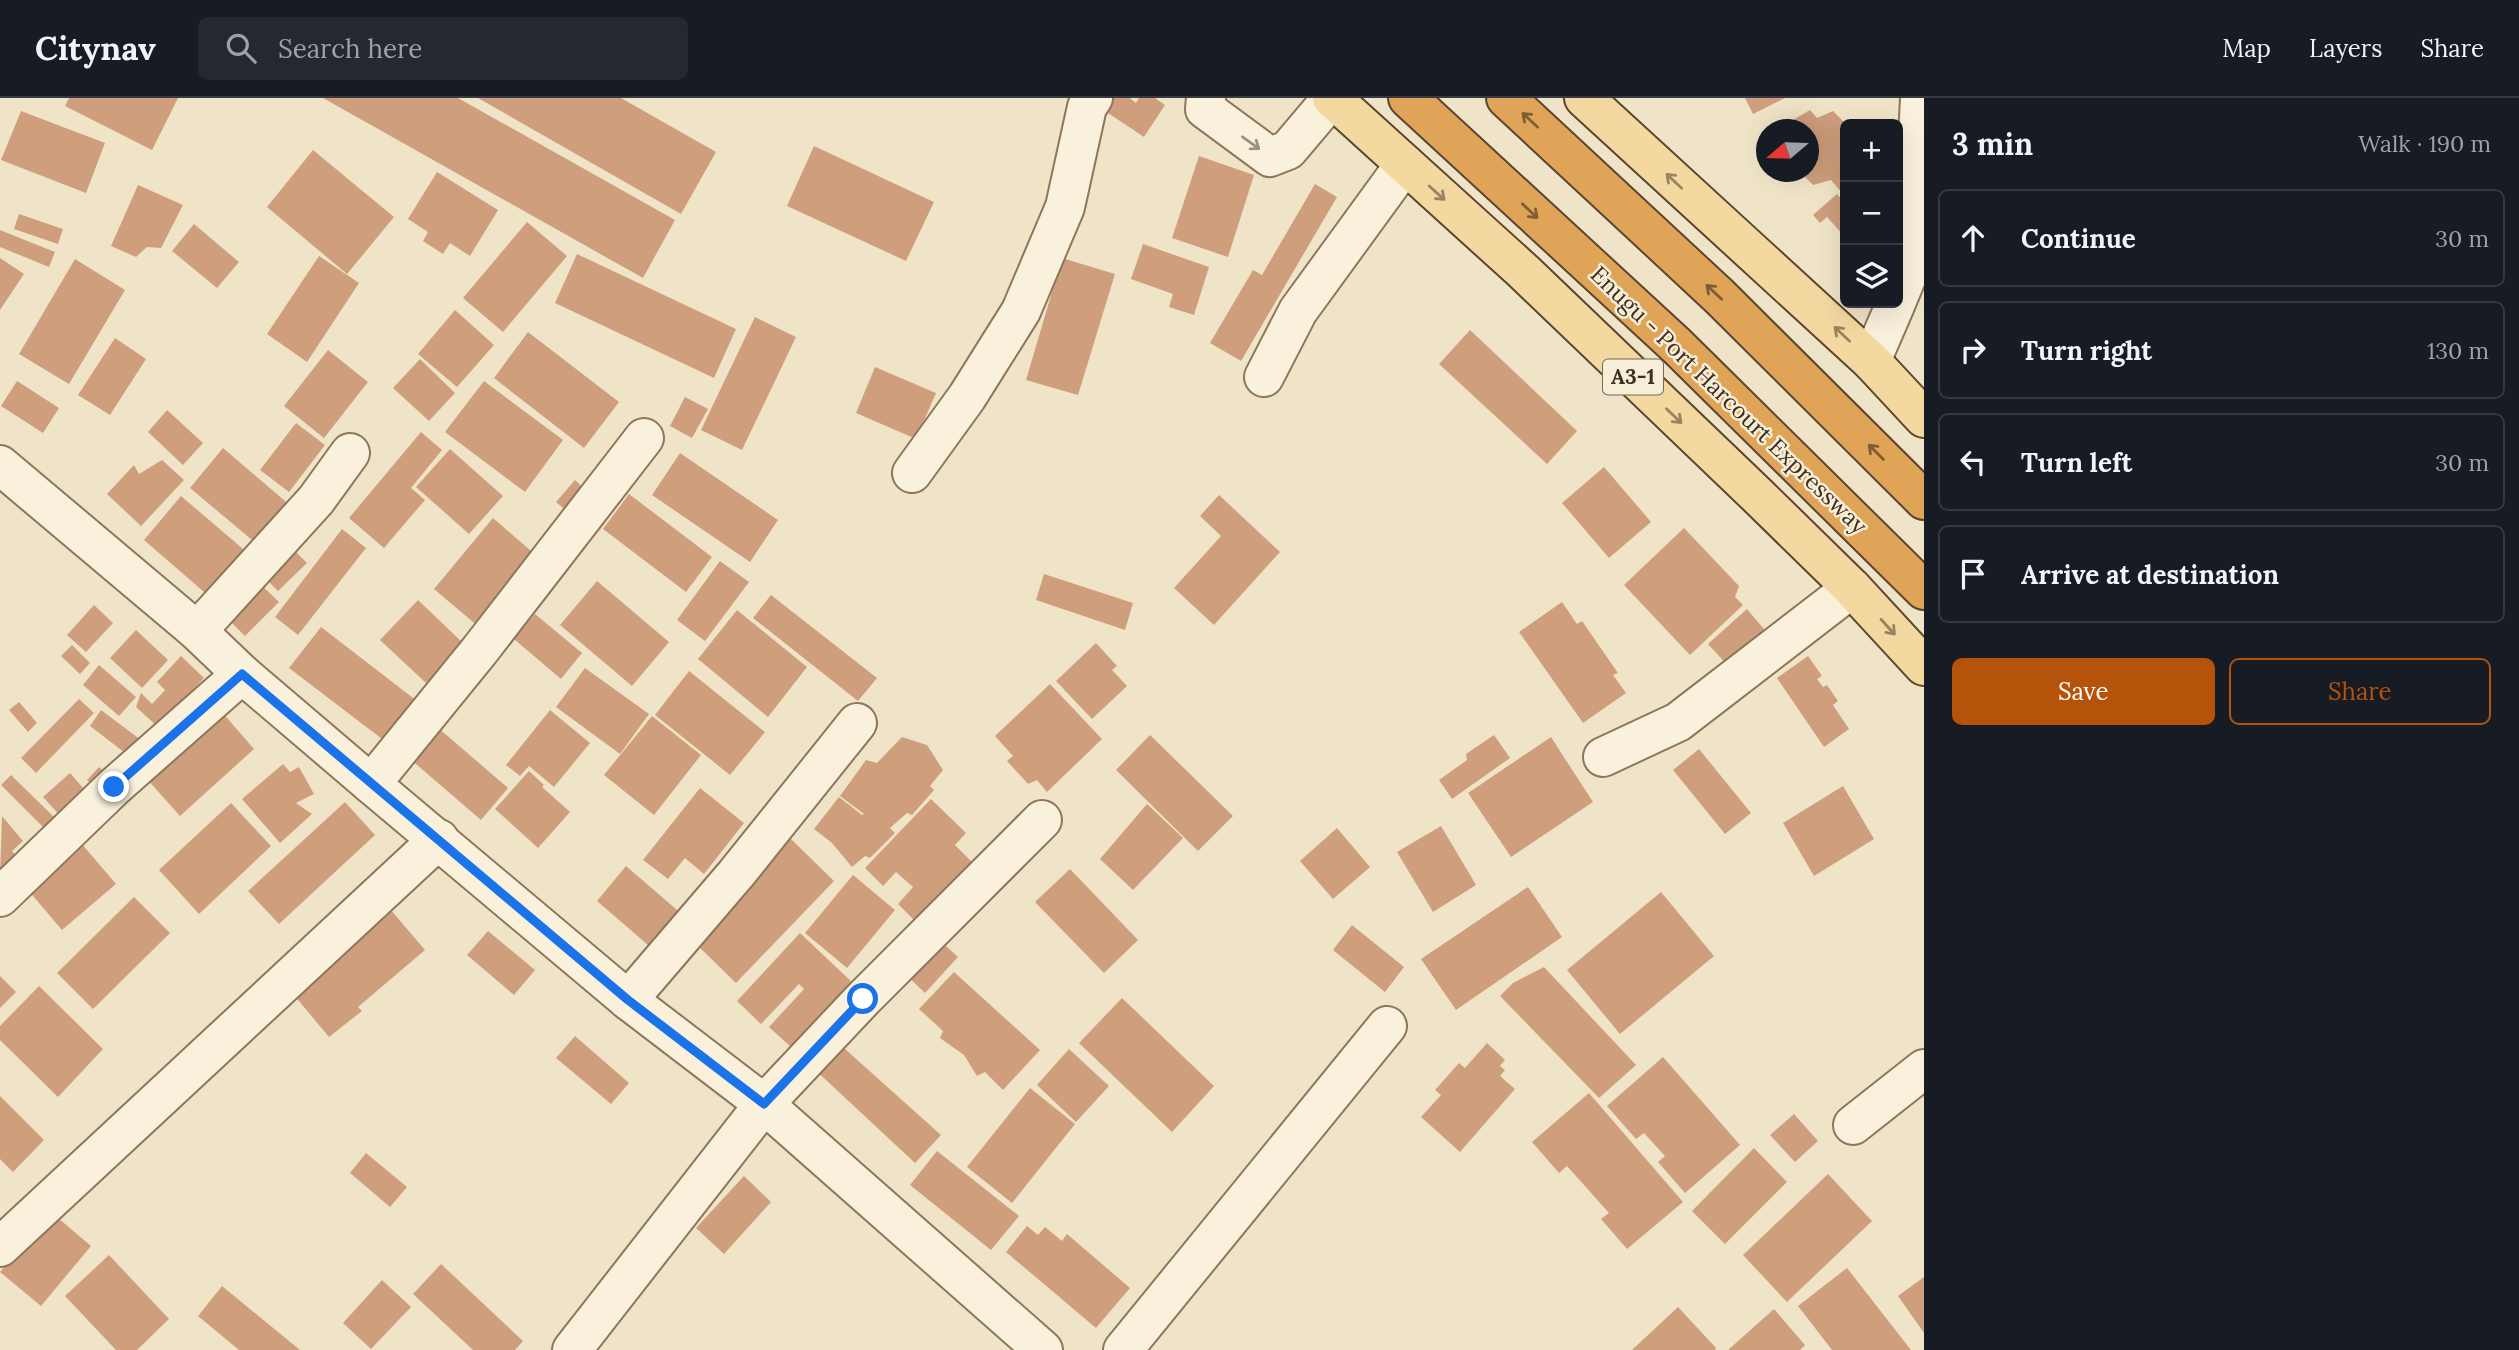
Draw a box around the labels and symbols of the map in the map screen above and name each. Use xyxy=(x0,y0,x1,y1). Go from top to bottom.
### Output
one-way arrow xyxy=(1522,112,1539,129)
north arrow xyxy=(1756,119,1819,182)
one-way arrow xyxy=(1241,136,1260,150)
one-way arrow xyxy=(1666,172,1683,189)
one-way arrow xyxy=(1428,185,1445,202)
one-way arrow xyxy=(1521,203,1539,219)
street label: Enugu - Port Harcourt Expressway xyxy=(1585,259,1874,540)
one-way arrow xyxy=(1706,283,1723,300)
one-way arrow xyxy=(1834,326,1851,343)
road number: A3-1 xyxy=(1603,360,1663,394)
one-way arrow xyxy=(1665,408,1682,425)
one-way arrow xyxy=(1867,444,1884,461)
one-way arrow xyxy=(1880,618,1897,635)
route end xyxy=(98,771,129,802)
route start xyxy=(847,983,878,1014)

